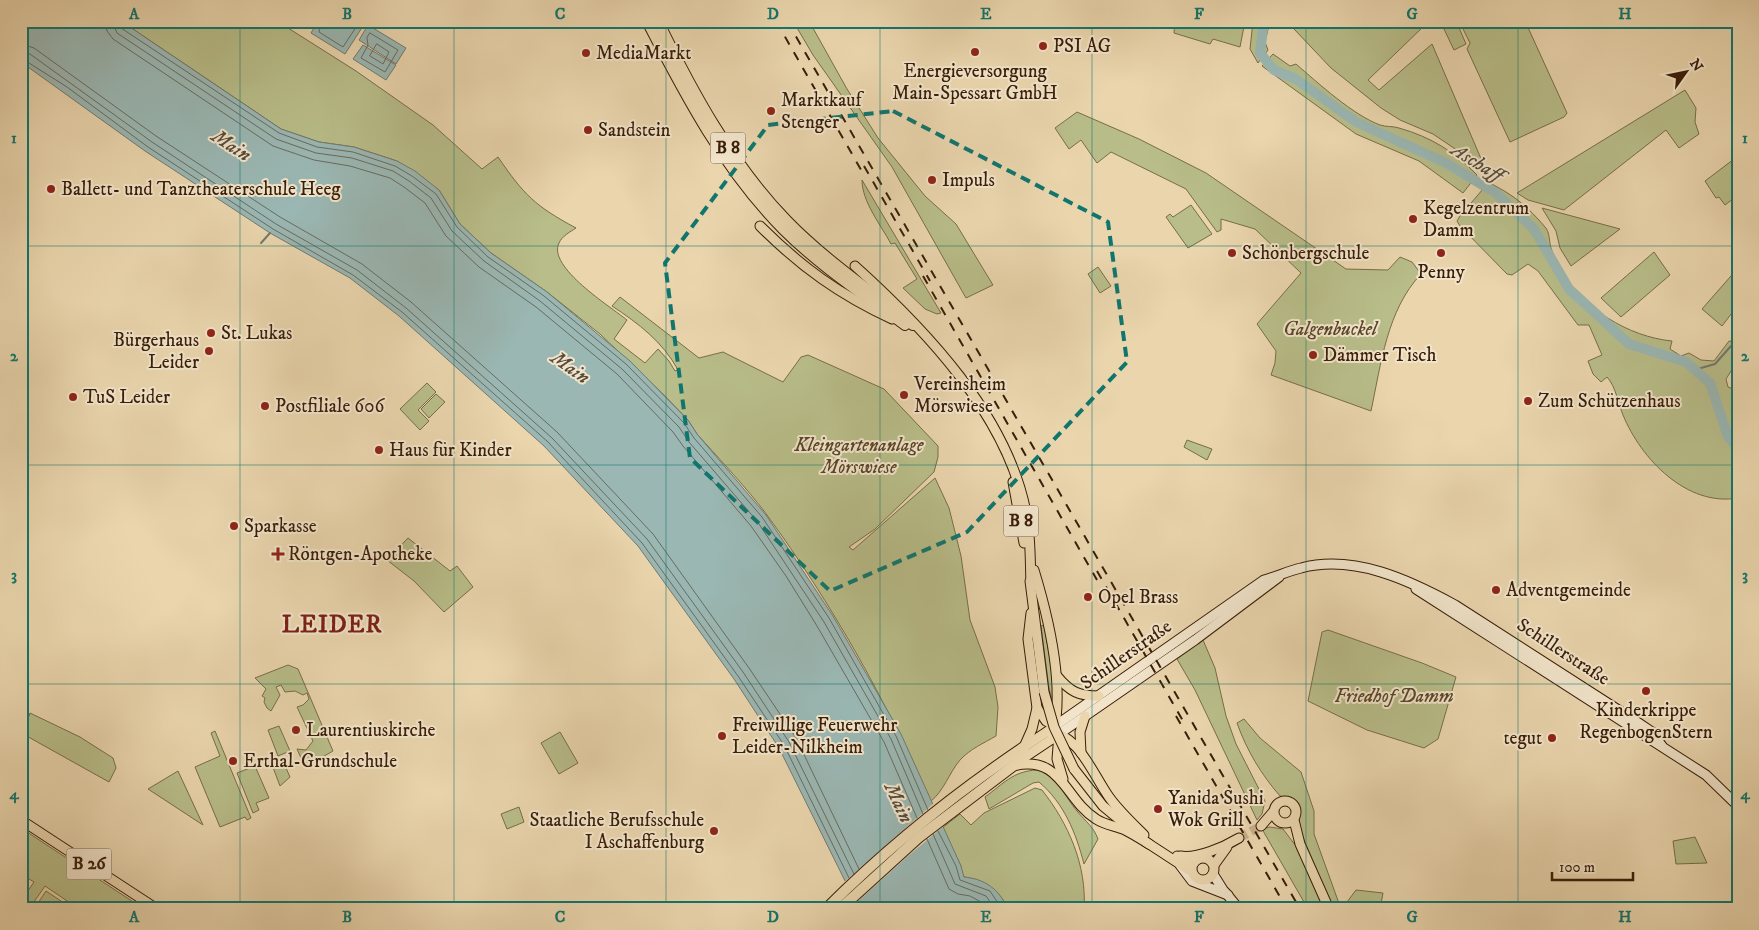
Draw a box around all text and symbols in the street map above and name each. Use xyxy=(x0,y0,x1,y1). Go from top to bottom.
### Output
text: A xyxy=(128,4,140,24)
text: B xyxy=(342,4,352,24)
text: C xyxy=(555,4,565,24)
text: D xyxy=(767,4,779,24)
text: E xyxy=(980,4,992,24)
text: F xyxy=(1194,4,1204,24)
text: G xyxy=(1406,4,1418,24)
text: H xyxy=(1618,4,1632,24)
place label: PSI AG xyxy=(1053,35,1111,58)
marker: PSI AG xyxy=(1037,40,1049,52)
place label: MediaMarkt xyxy=(596,42,691,65)
marker: Energieversorgung Main-Spessart GmbH xyxy=(969,46,981,58)
marker: MediaMarkt xyxy=(580,47,592,59)
north arrow xyxy=(1662,48,1712,98)
text: N xyxy=(1685,56,1707,76)
place label: Energieversorgung Main-Spessart GmbH xyxy=(892,60,1058,105)
place label: Marktkauf Stenger xyxy=(781,89,864,134)
marker: Marktkauf Stenger xyxy=(765,105,777,117)
place label: Sandstein xyxy=(598,119,671,142)
water label: Main xyxy=(205,123,255,168)
marker: Sandstein xyxy=(582,124,594,136)
text: 1 xyxy=(11,128,17,148)
text: 1 xyxy=(1742,128,1748,148)
road number: B 8 xyxy=(710,132,746,164)
water label: Aschaff xyxy=(1445,137,1512,191)
place label: Impuls xyxy=(942,169,995,192)
marker: Impuls xyxy=(926,174,938,186)
place label: Ballett- und Tanztheaterschule Heeg xyxy=(61,178,341,201)
marker: Ballett- und Tanztheaterschule Heeg xyxy=(45,183,57,195)
place label: Kegelzentrum Damm xyxy=(1423,197,1529,242)
marker: Kegelzentrum Damm xyxy=(1407,213,1419,225)
place label: Schönbergschule xyxy=(1242,242,1369,265)
marker: Schönbergschule xyxy=(1226,247,1238,259)
marker: Penny xyxy=(1435,247,1447,259)
place label: Penny xyxy=(1417,261,1466,284)
park label: Galgenbuckel xyxy=(1283,318,1379,341)
place label: St. Lukas xyxy=(221,322,292,345)
marker: St. Lukas xyxy=(205,327,217,339)
place label: Bürgerhaus Leider xyxy=(113,329,199,374)
place label: Dämmer Tisch xyxy=(1323,344,1436,367)
marker: Bürgerhaus Leider xyxy=(203,345,215,357)
water label: Main xyxy=(544,345,594,390)
text: 2 xyxy=(10,346,19,366)
text: 2 xyxy=(1741,346,1750,366)
marker: Dämmer Tisch xyxy=(1307,349,1319,361)
place label: Vereinsheim Mörswiese xyxy=(913,373,1006,418)
place label: TuS Leider xyxy=(83,386,170,409)
marker: Vereinsheim Mörswiese xyxy=(898,389,910,401)
place label: Zum Schützenhaus xyxy=(1538,390,1681,413)
marker: TuS Leider xyxy=(67,391,79,403)
place label: Postfiliale 606 xyxy=(275,395,385,418)
marker: Zum Schützenhaus xyxy=(1522,395,1534,407)
marker: Postfiliale 606 xyxy=(259,400,271,412)
park label: Kleingartenanlage Mörswiese xyxy=(793,434,924,479)
place label: Haus für Kinder xyxy=(389,439,512,462)
marker: Haus für Kinder xyxy=(373,444,385,456)
road number: B 8 xyxy=(1004,506,1038,536)
place label: Sparkasse xyxy=(244,515,317,538)
marker: Sparkasse xyxy=(228,520,240,532)
place label: Röntgen-Apotheke xyxy=(288,543,432,566)
marker: Röntgen-Apotheke xyxy=(272,548,284,560)
text: 3 xyxy=(11,565,17,585)
text: 3 xyxy=(1742,565,1748,585)
place label: Adventgemeinde xyxy=(1506,579,1631,602)
marker: Adventgemeinde xyxy=(1490,584,1502,596)
place label: Opel Brass xyxy=(1098,586,1178,609)
marker: Opel Brass xyxy=(1082,591,1094,603)
district label: LEIDER xyxy=(282,610,382,640)
street label: Schillerstraße xyxy=(1512,613,1614,691)
street label: Schillerstraße xyxy=(1076,615,1176,695)
park label: Friedhof Damm xyxy=(1334,685,1454,708)
marker: Kinderkrippe RegenbogenStern xyxy=(1640,685,1652,697)
place label: Kinderkrippe RegenbogenStern xyxy=(1579,699,1713,744)
place label: Freiwillige Feuerwehr Leider-Nilkheim xyxy=(732,714,897,759)
place label: Laurentiuskirche xyxy=(306,719,436,742)
marker: Laurentiuskirche xyxy=(290,724,302,736)
place label: tegut xyxy=(1504,727,1542,750)
marker: Freiwillige Feuerwehr Leider-Nilkheim xyxy=(716,730,728,742)
marker: tegut xyxy=(1546,732,1558,744)
place label: Erthal-Grundschule xyxy=(243,750,397,773)
marker: Erthal-Grundschule xyxy=(227,755,239,767)
water label: Main xyxy=(877,777,918,827)
text: 4 xyxy=(8,784,19,804)
text: 4 xyxy=(1739,784,1750,804)
place label: Yanida Sushi Wok Grill xyxy=(1167,787,1264,832)
marker: Yanida Sushi Wok Grill xyxy=(1152,803,1164,815)
place label: Staatliche Berufsschule I Aschaffenburg xyxy=(530,809,705,854)
marker: Staatliche Berufsschule I Aschaffenburg xyxy=(708,825,720,837)
road number: B 26 xyxy=(66,849,112,880)
scale bar xyxy=(1552,850,1633,882)
text: 100 m xyxy=(1559,858,1595,877)
text: A xyxy=(128,907,140,927)
text: B xyxy=(342,907,352,927)
text: C xyxy=(555,907,565,927)
text: D xyxy=(767,907,779,927)
text: E xyxy=(980,907,992,927)
text: F xyxy=(1194,907,1204,927)
text: G xyxy=(1406,907,1418,927)
text: H xyxy=(1618,907,1632,927)

